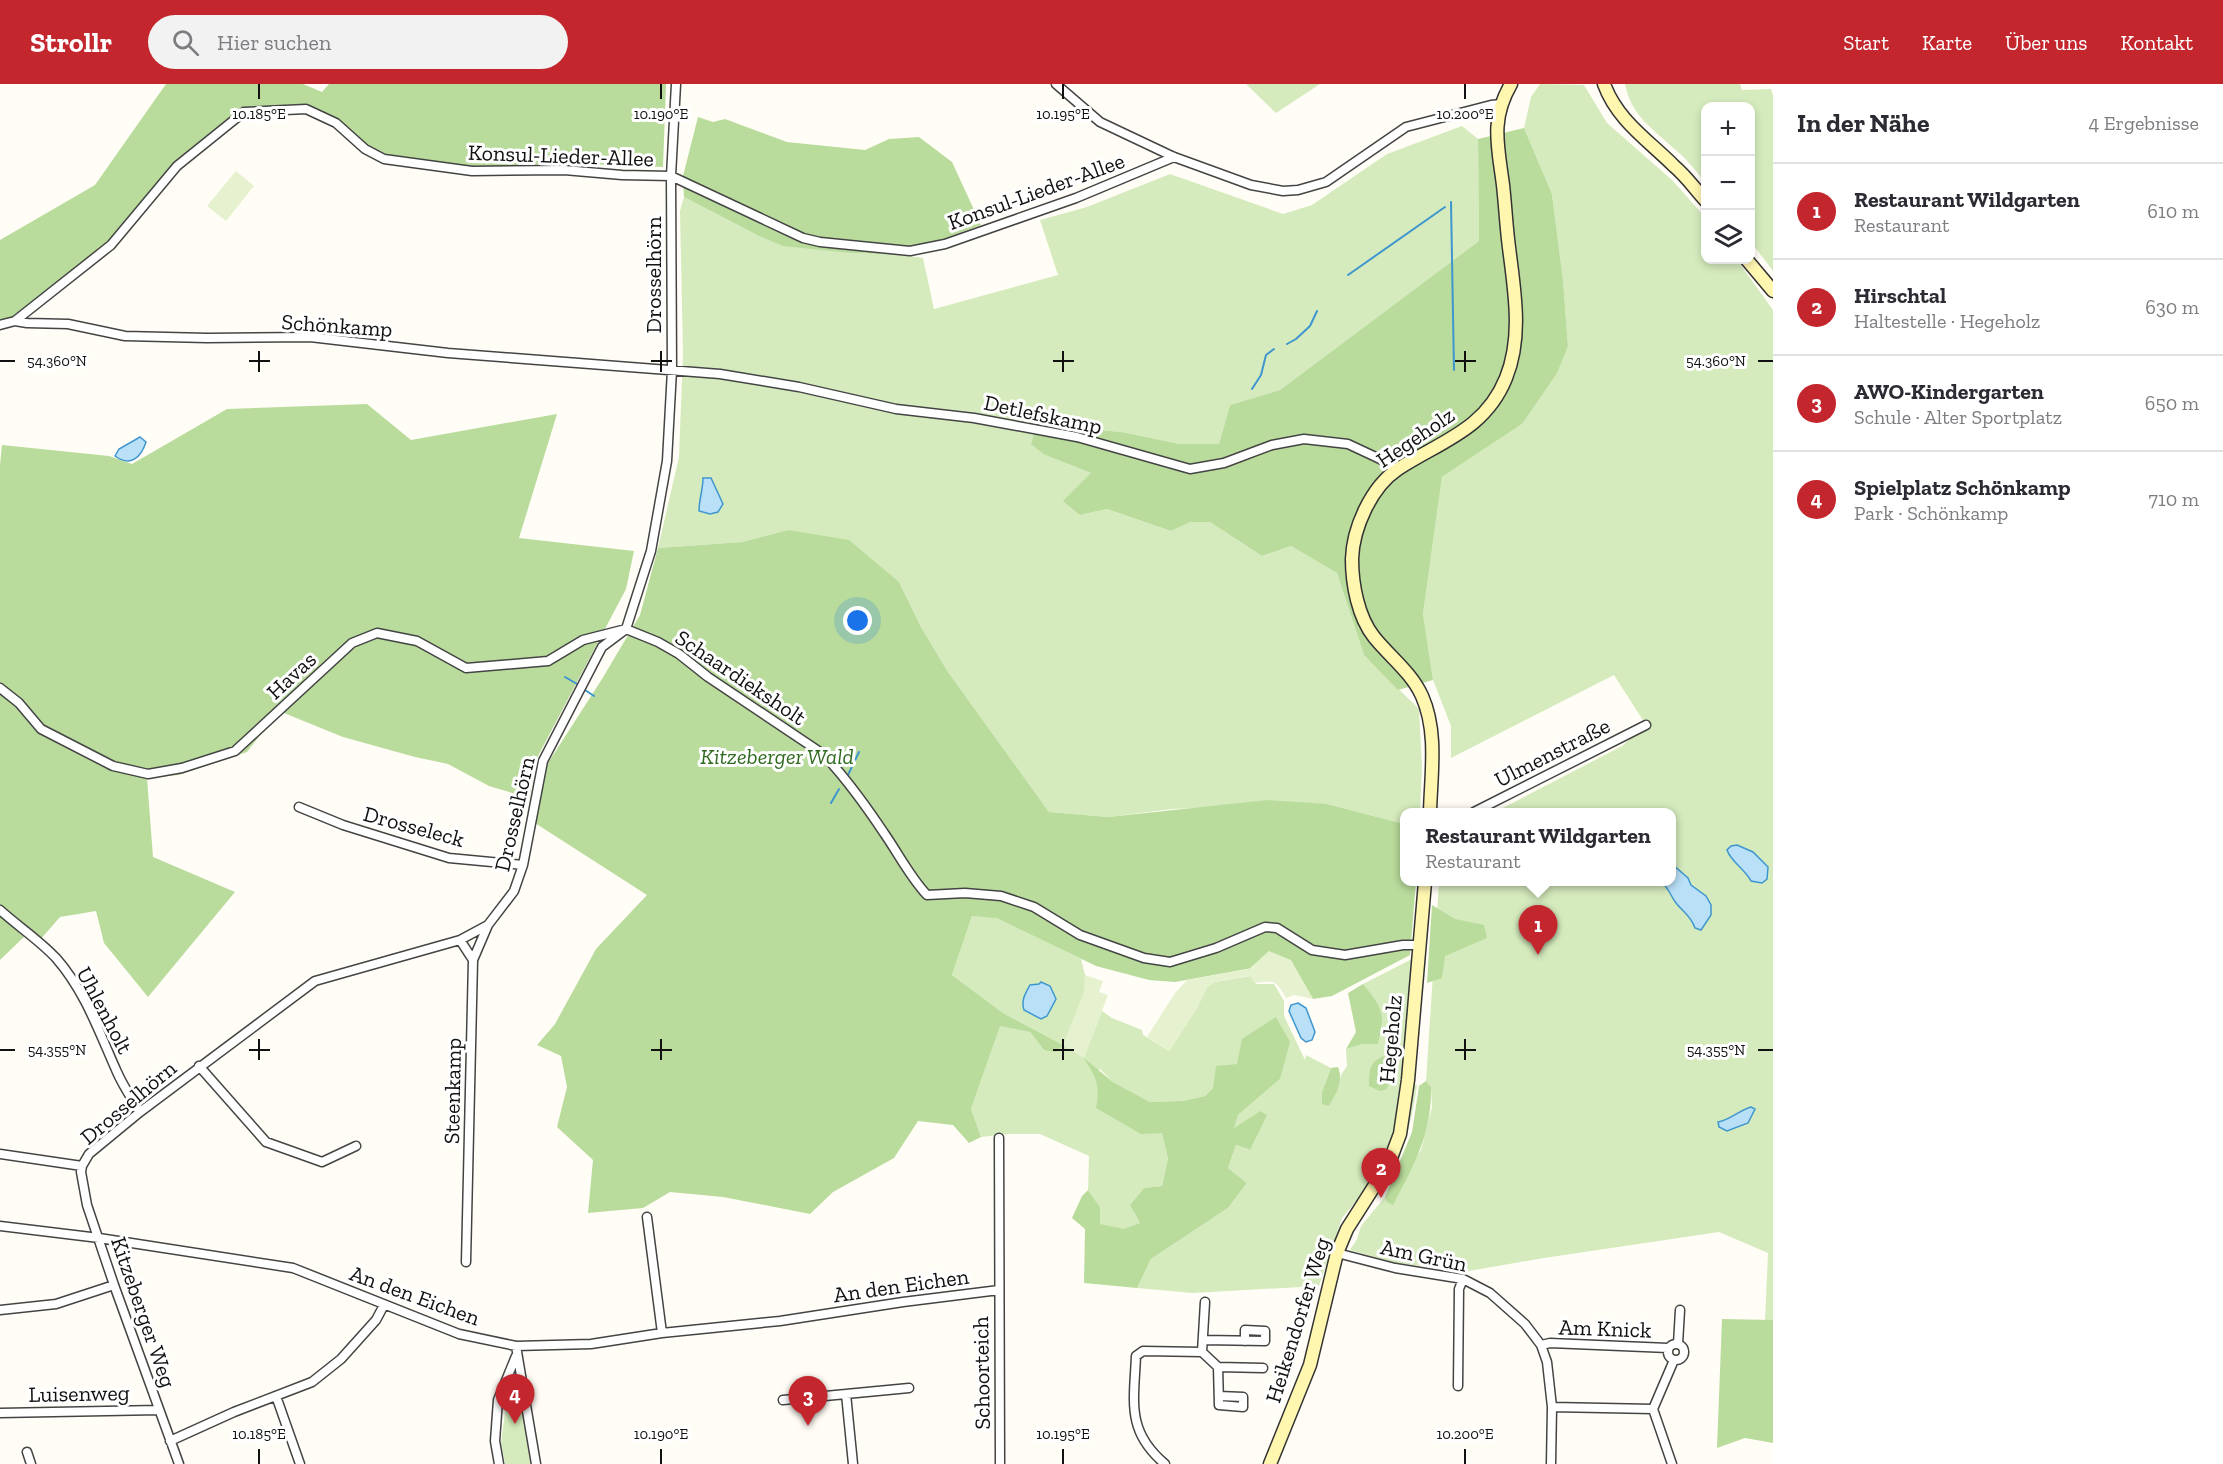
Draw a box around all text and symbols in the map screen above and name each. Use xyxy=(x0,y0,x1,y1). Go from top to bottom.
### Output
search box xyxy=(148,15,568,69)
text: Strollr xyxy=(30,26,112,59)
icon: search xyxy=(169,26,202,59)
text: Hier suchen xyxy=(217,29,331,56)
text: Start xyxy=(1843,30,1889,55)
text: Karte xyxy=(1922,30,1972,55)
text: Über uns xyxy=(2005,30,2087,55)
text: Kontakt xyxy=(2120,30,2193,55)
map controls xyxy=(1701,102,1755,264)
button: + xyxy=(1701,102,1755,156)
text: 10.185°E xyxy=(232,105,286,123)
text: 10.190°E xyxy=(634,105,688,123)
text: 10.195°E xyxy=(1036,105,1090,123)
text: 10.200°E xyxy=(1436,105,1494,123)
text: In der Nähe xyxy=(1797,107,1929,139)
text: 4 Ergebnisse xyxy=(2089,111,2199,135)
street label: Konsul-Lieder-Allee xyxy=(468,139,654,172)
street label: Konsul-Lieder-Allee xyxy=(944,147,1128,236)
button: − xyxy=(1701,156,1755,210)
text: Restaurant Wildgarten xyxy=(1854,186,2080,213)
text: 1 xyxy=(1812,199,1821,223)
text: 610 m xyxy=(2147,199,2199,223)
button: layers xyxy=(1701,210,1755,264)
text: Restaurant xyxy=(1854,213,1950,237)
street label: Drosselhörn xyxy=(640,216,667,333)
text: Hirschtal xyxy=(1854,282,1946,309)
text: 2 xyxy=(1811,295,1822,319)
text: 630 m xyxy=(2145,295,2199,319)
street label: Schönkamp xyxy=(281,308,393,343)
text: Haltestelle · Hegeholz xyxy=(1854,309,2040,333)
text: 54.360°N xyxy=(27,352,87,370)
text: 54.360°N xyxy=(1686,352,1746,370)
text: AWO-Kindergarten xyxy=(1854,378,2044,405)
street label: Detlefskamp xyxy=(981,389,1104,440)
text: 3 xyxy=(1811,391,1822,415)
text: 650 m xyxy=(2145,391,2199,415)
street label: Hegeholz xyxy=(1371,401,1460,473)
text: Schule · Alter Sportplatz xyxy=(1854,405,2062,429)
text: Spielplatz Schönkamp xyxy=(1854,474,2071,501)
text: 4 xyxy=(1811,487,1822,511)
text: 710 m xyxy=(2149,487,2199,511)
text: Park · Schönkamp xyxy=(1854,501,2008,525)
your location xyxy=(843,606,872,635)
street label: Schaardieksholt xyxy=(670,624,812,732)
street label: Havas xyxy=(261,646,322,705)
street label: Ulmenstraße xyxy=(1490,712,1614,793)
park label: Kitzeberger Wald xyxy=(700,743,854,770)
street label: Drosselhörn xyxy=(488,754,541,874)
street label: Drosseleck xyxy=(360,800,468,853)
popup xyxy=(1400,808,1676,886)
text: Restaurant Wildgarten xyxy=(1425,822,1651,849)
text: Restaurant xyxy=(1425,849,1521,873)
pin: 1 xyxy=(1518,906,1558,955)
street label: Uhlenholt xyxy=(70,962,139,1059)
street label: Hegeholz xyxy=(1373,994,1408,1084)
street label: Steenkamp xyxy=(438,1038,467,1144)
text: 54.355°N xyxy=(28,1041,86,1059)
text: 54.355°N xyxy=(1687,1041,1745,1059)
street label: Drosselhörn xyxy=(75,1054,182,1150)
pin: 2 xyxy=(1362,1148,1400,1198)
street label: Kitzeberger Weg xyxy=(105,1233,182,1391)
street label: Am Grün xyxy=(1378,1233,1470,1278)
street label: Heikendorfer Weg xyxy=(1259,1234,1335,1406)
street label: An den Eichen xyxy=(346,1259,484,1332)
street label: An den Eichen xyxy=(832,1263,971,1308)
street label: Am Knick xyxy=(1558,1313,1652,1344)
street label: Schoorteich xyxy=(967,1316,996,1430)
pin: 4 xyxy=(496,1374,534,1424)
pin: 3 xyxy=(788,1376,828,1426)
street label: Luisenweg xyxy=(28,1379,130,1408)
text: 10.185°E xyxy=(232,1425,286,1443)
text: 10.190°E xyxy=(634,1425,688,1443)
text: 10.195°E xyxy=(1036,1425,1090,1443)
text: 10.200°E xyxy=(1436,1425,1494,1443)

